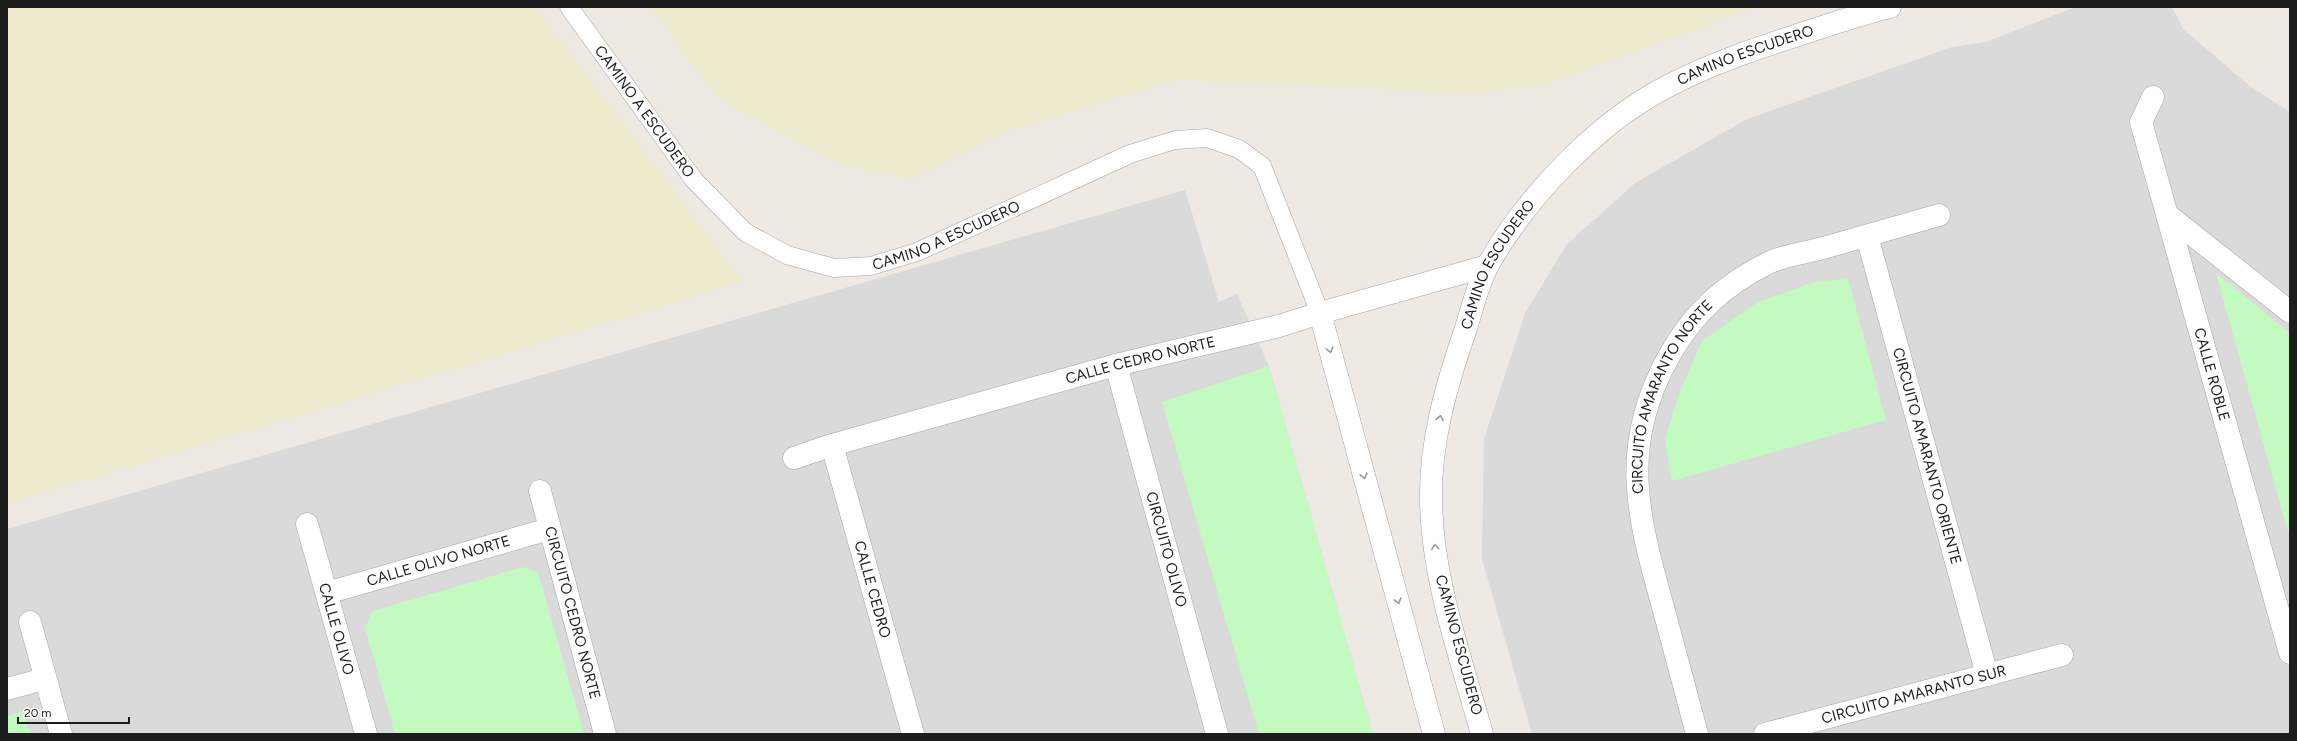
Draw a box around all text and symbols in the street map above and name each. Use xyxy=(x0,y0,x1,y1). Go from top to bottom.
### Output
street label: CAMINO ESCUDERO xyxy=(1674,21,1816,89)
street label: CAMINO A ESCUDERO xyxy=(591,42,698,181)
street label: CAMINO ESCUDERO xyxy=(1457,196,1538,332)
street label: CAMINO A ESCUDERO xyxy=(870,197,1023,274)
street label: CIRCUITO AMARANTO NORTE xyxy=(1628,296,1716,494)
street label: CALLE ROBLE xyxy=(2190,326,2234,423)
street label: CALLE CEDRO NORTE xyxy=(1063,333,1217,388)
street label: CIRCUITO AMARANTO ORIENTE xyxy=(1889,345,1965,566)
one-way arrow xyxy=(1325,347,1334,354)
one-way arrow xyxy=(1435,415,1443,421)
one-way arrow xyxy=(1359,472,1368,479)
street label: CIRCUITO OLIVO xyxy=(1142,489,1191,609)
street label: CIRCUITO CEDRO NORTE xyxy=(541,524,604,701)
street label: CALLE OLIVO NORTE xyxy=(365,532,512,590)
street label: CALLE CEDRO xyxy=(850,539,895,640)
one-way arrow xyxy=(1431,544,1440,550)
street label: CAMINO ESCUDERO xyxy=(1432,573,1486,717)
street label: CALLE OLIVO xyxy=(315,581,358,677)
one-way arrow xyxy=(1393,597,1402,604)
street label: CIRCUITO AMARANTO SUR xyxy=(1819,661,2008,728)
scale bar xyxy=(18,699,129,725)
text: 20 m xyxy=(24,706,52,720)

